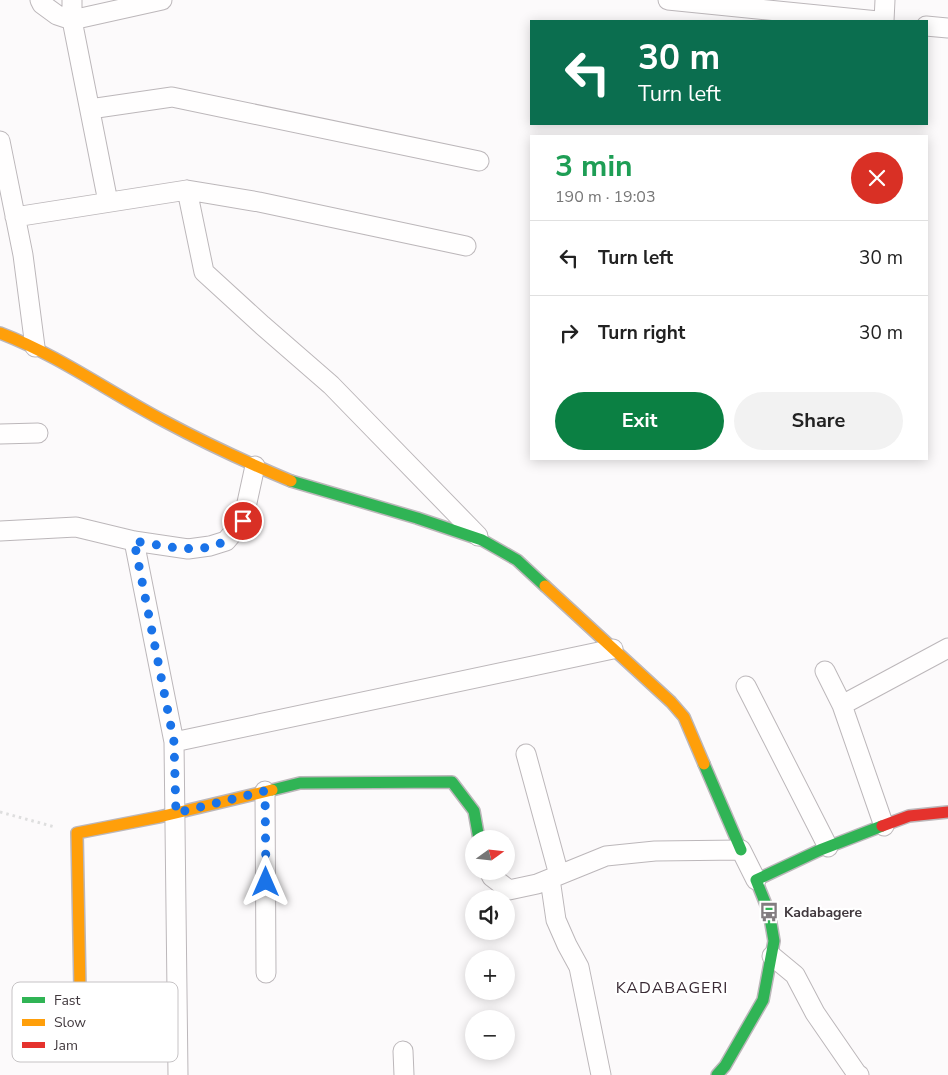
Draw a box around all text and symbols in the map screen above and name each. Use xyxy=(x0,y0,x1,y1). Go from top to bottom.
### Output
text: 30 m xyxy=(638,34,720,81)
icon: left xyxy=(555,40,620,105)
text: Turn left xyxy=(638,79,721,109)
text: 3 min xyxy=(555,146,633,187)
button: close xyxy=(851,152,903,204)
text: 190 m · 19:03 xyxy=(555,186,656,208)
icon: left xyxy=(555,244,583,272)
text: Turn left xyxy=(598,245,673,271)
text: 30 m xyxy=(859,245,903,271)
icon: right xyxy=(555,319,583,347)
text: Turn right xyxy=(598,320,685,346)
text: 30 m xyxy=(859,320,903,346)
button: Exit xyxy=(555,392,724,450)
button: Share xyxy=(734,392,903,450)
pin xyxy=(222,500,264,542)
icon: arrive xyxy=(229,507,257,535)
north arrow xyxy=(465,830,515,880)
map controls xyxy=(465,830,515,1060)
position arrow xyxy=(239,855,291,907)
button: sound xyxy=(465,890,515,940)
bus stop icon: Kadabagere xyxy=(758,901,780,923)
place label: Kadabagere xyxy=(784,903,862,922)
button: + xyxy=(465,950,515,1000)
district label: KADABAGERI xyxy=(616,977,728,999)
legend xyxy=(12,982,178,1062)
text: Fast xyxy=(54,991,80,1010)
button: − xyxy=(465,1010,515,1060)
text: Slow xyxy=(54,1013,86,1032)
text: Jam xyxy=(53,1036,78,1055)

